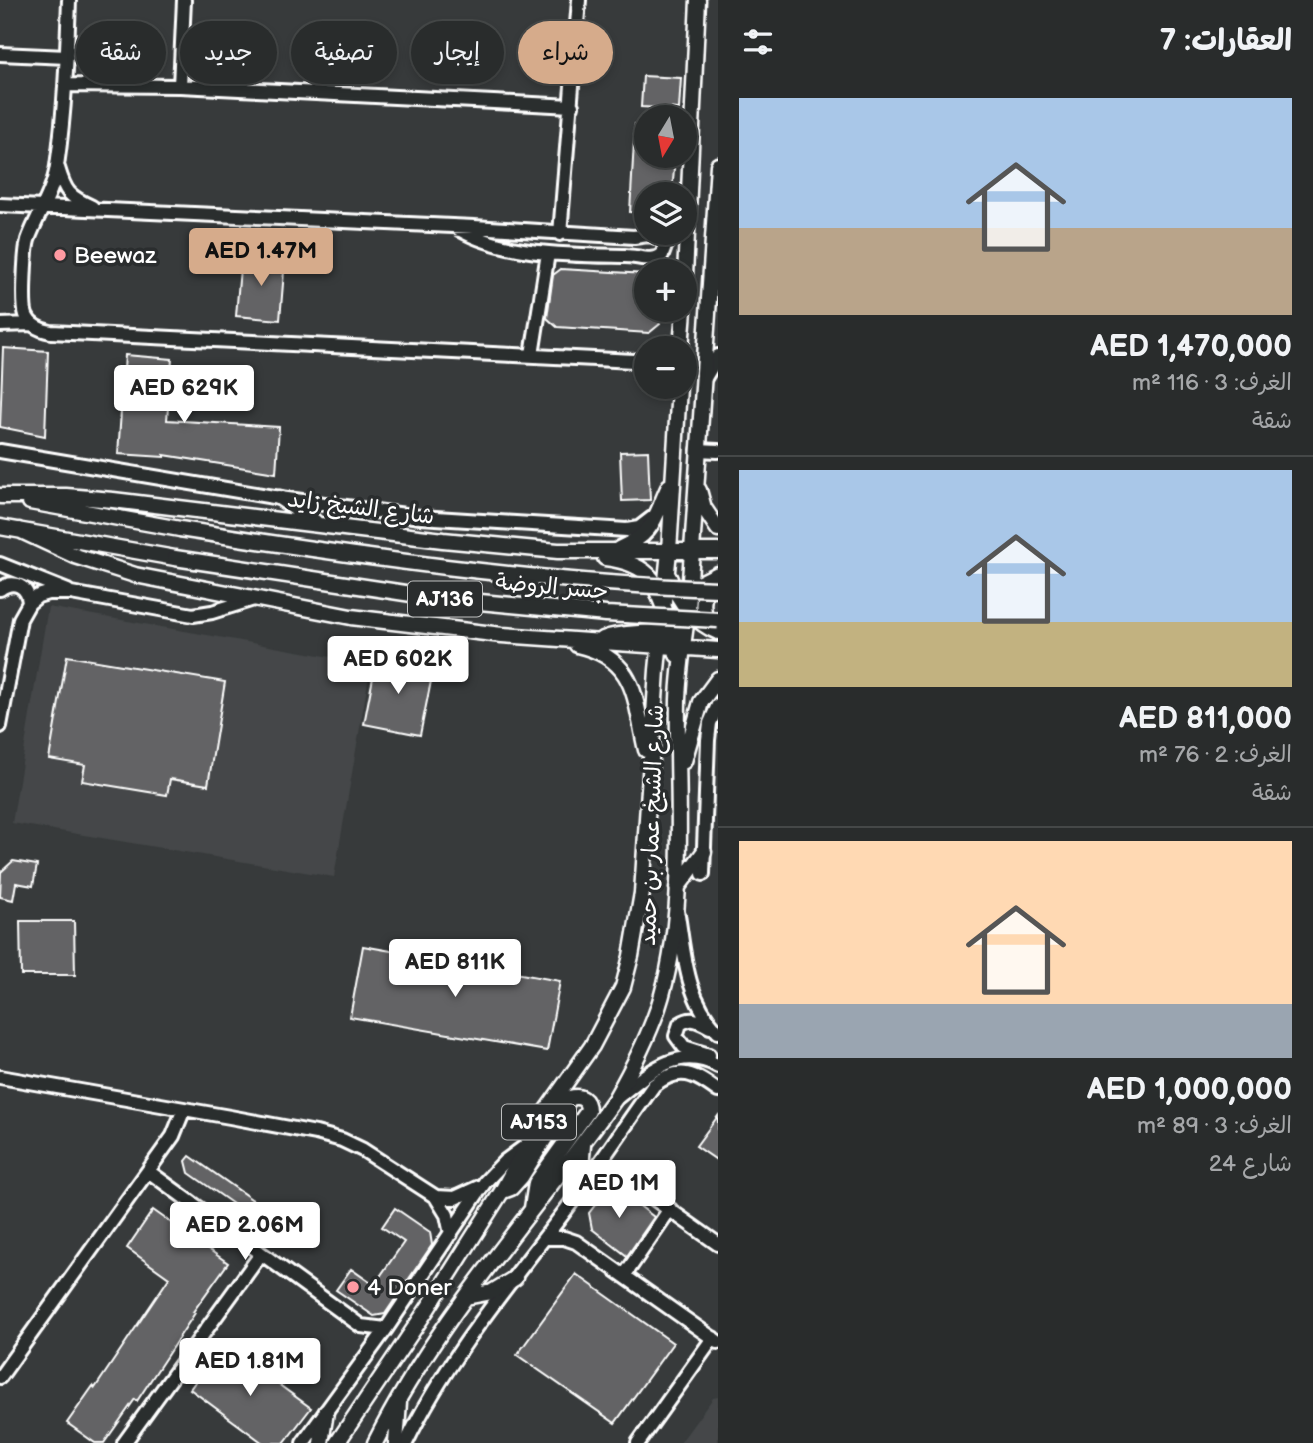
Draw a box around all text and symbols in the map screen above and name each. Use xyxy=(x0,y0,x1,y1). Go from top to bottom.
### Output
chip: شقة xyxy=(76,21,166,84)
chip: جديد xyxy=(180,21,277,84)
chip: تصفية xyxy=(291,21,397,84)
chip: إيجار xyxy=(411,21,504,84)
chip: شراء xyxy=(518,21,613,84)
icon: filters xyxy=(739,23,777,61)
text: العقارات: 7 xyxy=(1160,23,1292,59)
north arrow xyxy=(634,105,696,168)
map controls xyxy=(634,105,697,399)
icon: home xyxy=(953,144,1079,270)
button: layers xyxy=(634,182,697,245)
pin: AED 1.47M xyxy=(181,229,341,288)
text: AED 1.47M xyxy=(205,237,317,265)
place label: Beewaz xyxy=(74,242,157,270)
marker: Beewaz xyxy=(52,247,68,263)
button: + xyxy=(634,259,697,322)
text: AED 1,470,000 xyxy=(1090,329,1292,365)
button: − xyxy=(634,336,697,399)
pin: AED 629K xyxy=(112,366,256,425)
text: الغرف: 3 · 116 m² xyxy=(1132,369,1292,397)
text: AED 629K xyxy=(130,374,238,402)
text: شقة xyxy=(1252,407,1292,435)
street label: شارع الشيخ زايد xyxy=(286,485,436,532)
icon: home xyxy=(953,516,1079,642)
street label: جسر الروضة xyxy=(494,568,610,606)
road number: AJ136 xyxy=(408,582,482,616)
pin: AED 602K xyxy=(326,636,470,696)
text: AED 602K xyxy=(344,645,452,673)
text: AED 811,000 xyxy=(1119,701,1292,737)
street label: شارع الشيخ عمار بن حميد xyxy=(634,704,671,946)
text: الغرف: 2 · 76 m² xyxy=(1139,741,1292,769)
text: شقة xyxy=(1252,779,1292,807)
icon: home xyxy=(953,887,1079,1013)
pin: AED 811K xyxy=(383,940,527,999)
text: AED 811K xyxy=(405,948,505,976)
text: AED 1,000,000 xyxy=(1087,1072,1292,1108)
road number: AJ153 xyxy=(502,1104,576,1140)
text: الغرف: 3 · 89 m² xyxy=(1137,1112,1292,1140)
text: شارع 24 xyxy=(1209,1150,1292,1178)
pin: AED 1M xyxy=(562,1160,676,1220)
text: AED 1M xyxy=(579,1169,659,1197)
pin: AED 2.06M xyxy=(165,1202,325,1262)
text: AED 2.06M xyxy=(186,1211,304,1239)
place label: 4 Doner xyxy=(367,1274,452,1302)
marker: 4 Doner xyxy=(345,1279,361,1295)
pin: AED 1.81M xyxy=(170,1338,330,1398)
text: AED 1.81M xyxy=(195,1347,305,1375)

